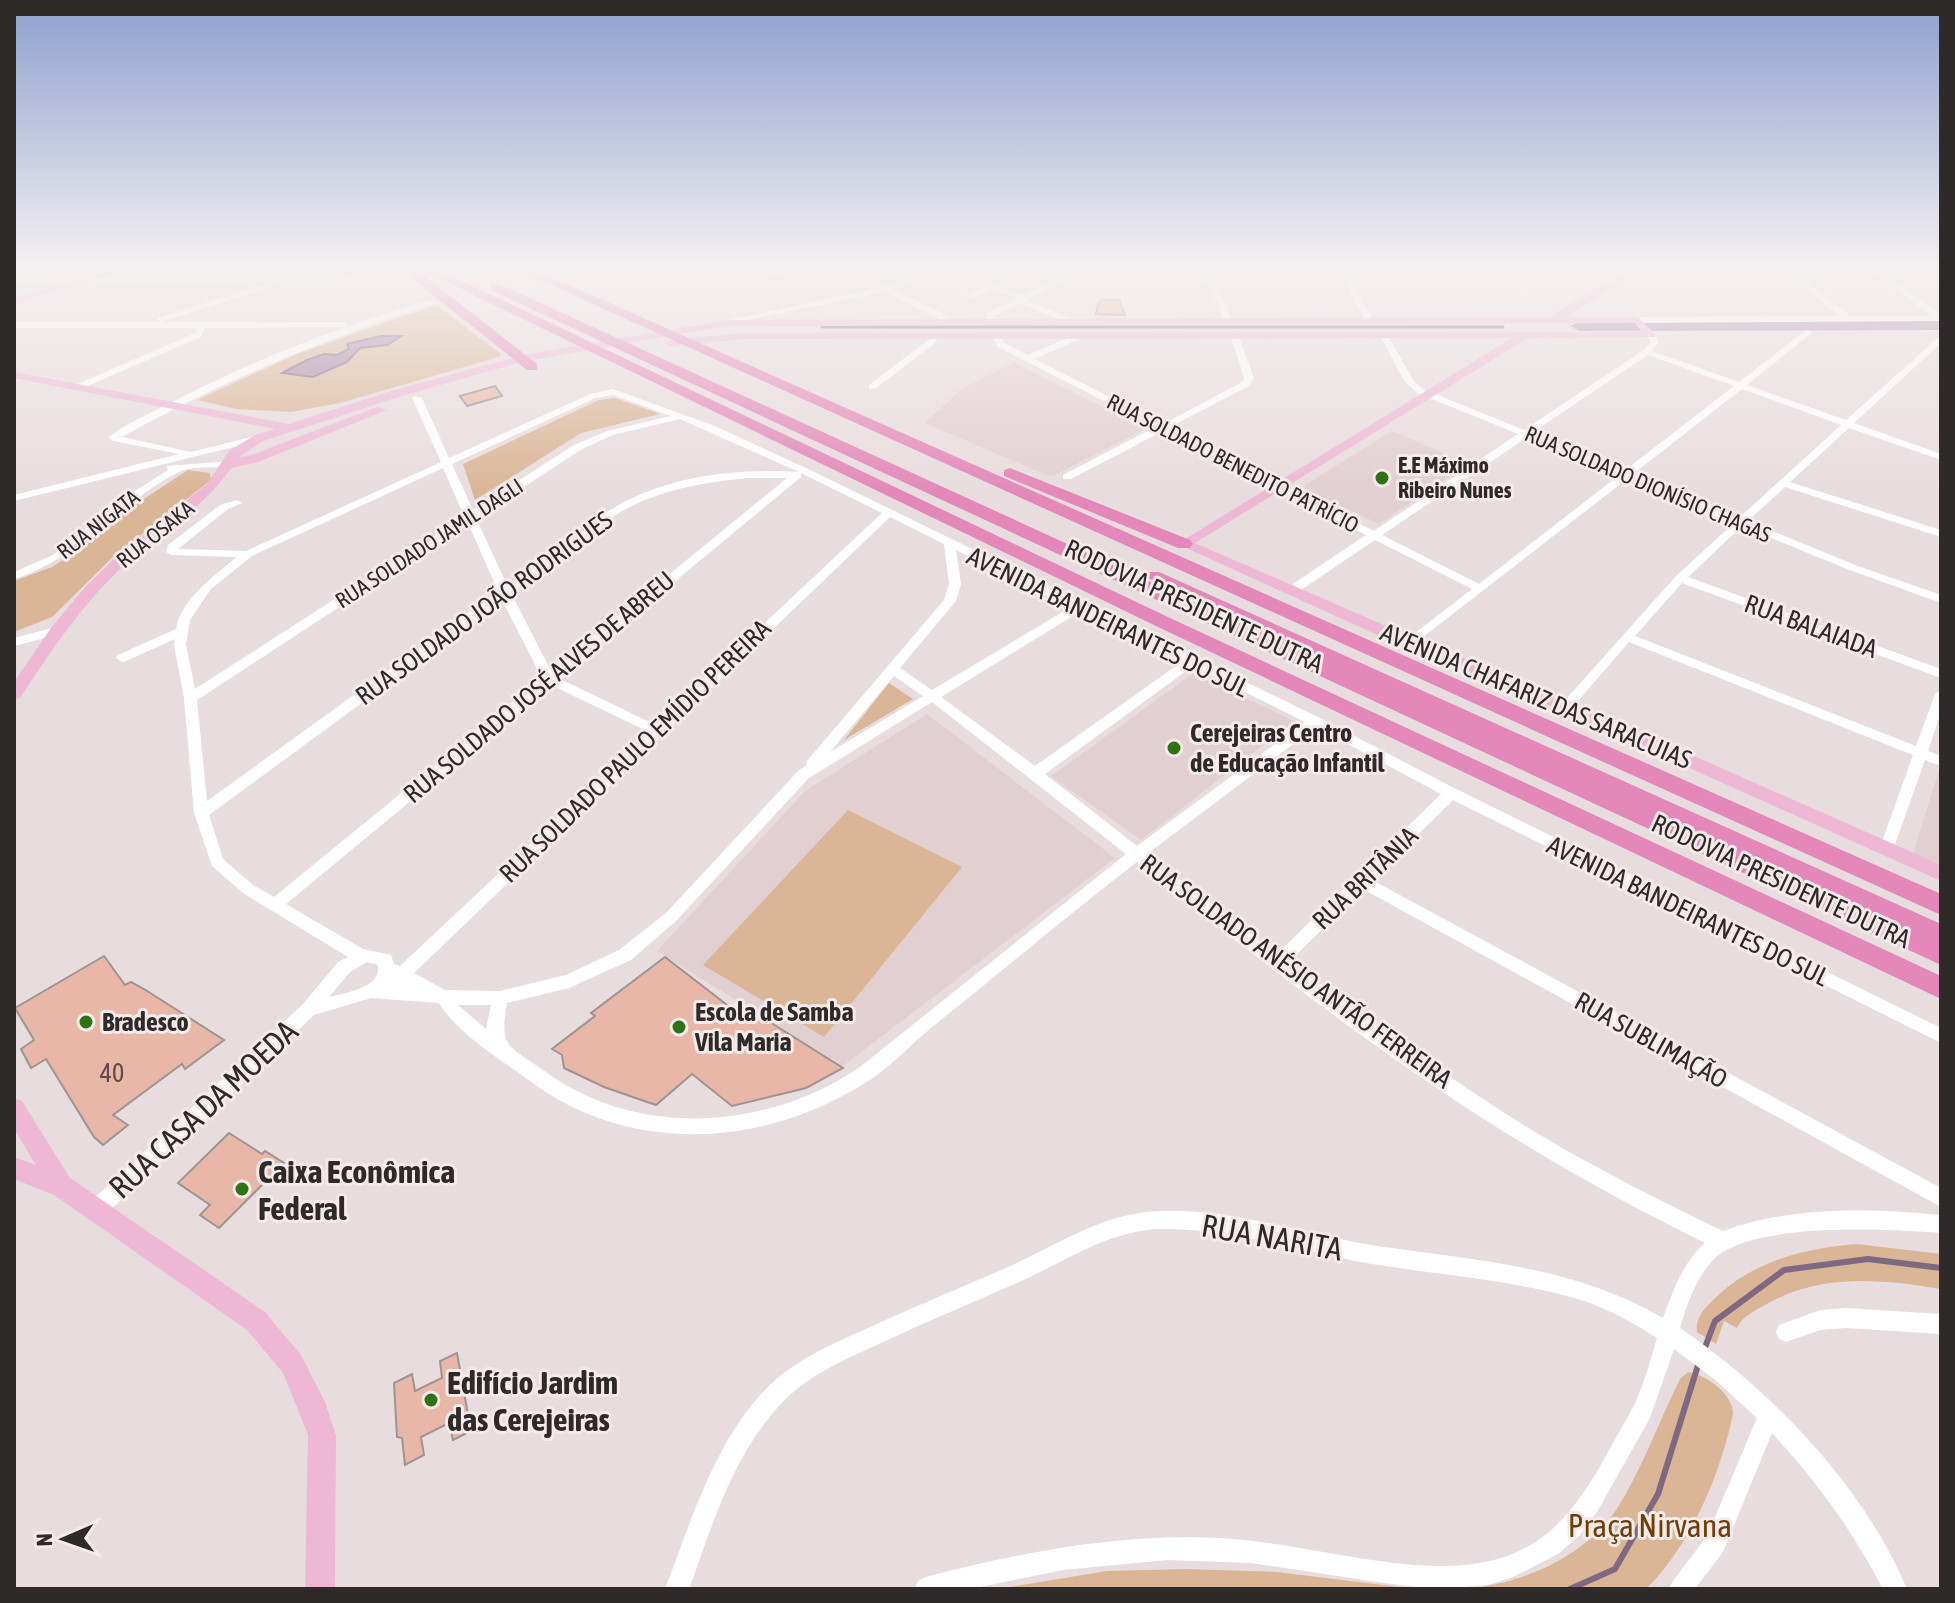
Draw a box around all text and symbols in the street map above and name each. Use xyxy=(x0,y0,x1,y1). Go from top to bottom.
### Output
street label: RUA SOLDADO BENEDITO PATRÍCIO xyxy=(1103,388,1363,538)
street label: RUA SOLDADO DIONÍSIO CHAGAS xyxy=(1521,420,1775,548)
place label: E.E Máximo Ribeiro Nunes xyxy=(1398,452,1512,503)
marker: E.E Máximo Ribeiro Nunes xyxy=(1373,469,1391,487)
street label: RUA SOLDADO JAMIL DAGLI xyxy=(330,473,528,613)
street label: RUA NIGATA xyxy=(52,484,145,564)
street label: RUA OSAKA xyxy=(111,495,199,573)
street label: RUA SOLDADO JOÃO RODRIGUES xyxy=(350,505,618,711)
street label: RODOVIA PRESIDENTE DUTRA xyxy=(1060,533,1328,679)
street label: AVENIDA BANDEIRANTES DO SUL xyxy=(962,541,1254,703)
street label: RUA SOLDADO JOSÉ ALVES DE ABREU xyxy=(398,565,680,809)
street label: RUA BALAIADA xyxy=(1740,588,1882,664)
street label: RUA SOLDADO PAULO EMÍDIO PEREIRA xyxy=(493,613,777,889)
street label: AVENIDA CHAFARIZ DAS SARACUIAS xyxy=(1376,617,1696,775)
place label: Cerejeiras Centro de Educação Infantil xyxy=(1190,718,1385,778)
marker: Cerejeiras Centro de Educação Infantil xyxy=(1165,739,1183,757)
street label: RODOVIA PRESIDENTE DUTRA xyxy=(1647,808,1915,954)
street label: RUA BRITÂNIA xyxy=(1306,820,1424,935)
street label: AVENIDA BANDEIRANTES DO SUL xyxy=(1542,830,1834,992)
street label: RUA SOLDADO ANÉSIO ANTÃO FERREIRA xyxy=(1134,848,1458,1094)
street label: RUA SUBLIMAÇÃO xyxy=(1570,986,1732,1094)
place label: Escola de Samba Vila Maria xyxy=(694,997,853,1057)
place label: Bradesco xyxy=(102,1007,189,1037)
street label: RUA CASA DA MOEDA xyxy=(101,1012,305,1206)
marker: Bradesco xyxy=(77,1013,95,1031)
marker: Escola de Samba Vila Maria xyxy=(670,1018,688,1036)
house number: 40 xyxy=(100,1058,124,1088)
place label: Caixa Econômica Federal xyxy=(258,1153,455,1227)
marker: Caixa Econômica Federal xyxy=(233,1180,251,1198)
street label: RUA NARITA xyxy=(1199,1206,1345,1268)
place label: Edifício Jardim das Cerejeiras xyxy=(447,1364,618,1438)
marker: Edifício Jardim das Cerejeiras xyxy=(422,1391,440,1409)
north arrow xyxy=(24,1499,104,1579)
park label: Praça Nirvana xyxy=(1568,1507,1732,1544)
text: N xyxy=(31,1533,57,1547)

